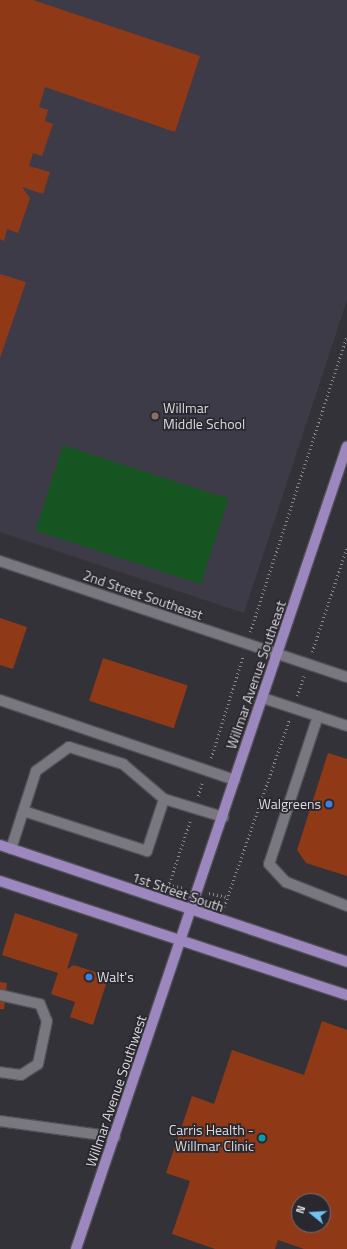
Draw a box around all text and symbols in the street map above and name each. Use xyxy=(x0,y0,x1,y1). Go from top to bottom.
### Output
place label: Willmar Middle School xyxy=(163,400,245,432)
marker: Willmar Middle School xyxy=(150,411,160,421)
street label: 2nd Street Southeast xyxy=(81,567,205,623)
street label: Willmar Avenue Southeast xyxy=(223,599,289,751)
place label: Walgreens xyxy=(258,796,321,812)
marker: Walgreens xyxy=(324,799,334,809)
street label: 1st Street South xyxy=(130,868,226,916)
place label: Walt's xyxy=(97,969,134,985)
marker: Walt's xyxy=(84,972,94,982)
street label: Willmar Avenue Southwest xyxy=(82,1013,150,1169)
place label: Carris Health - Willmar Clinic xyxy=(169,1122,254,1154)
marker: Carris Health - Willmar Clinic xyxy=(257,1133,267,1143)
north arrow xyxy=(291,1193,331,1233)
text: N xyxy=(292,1204,309,1216)

